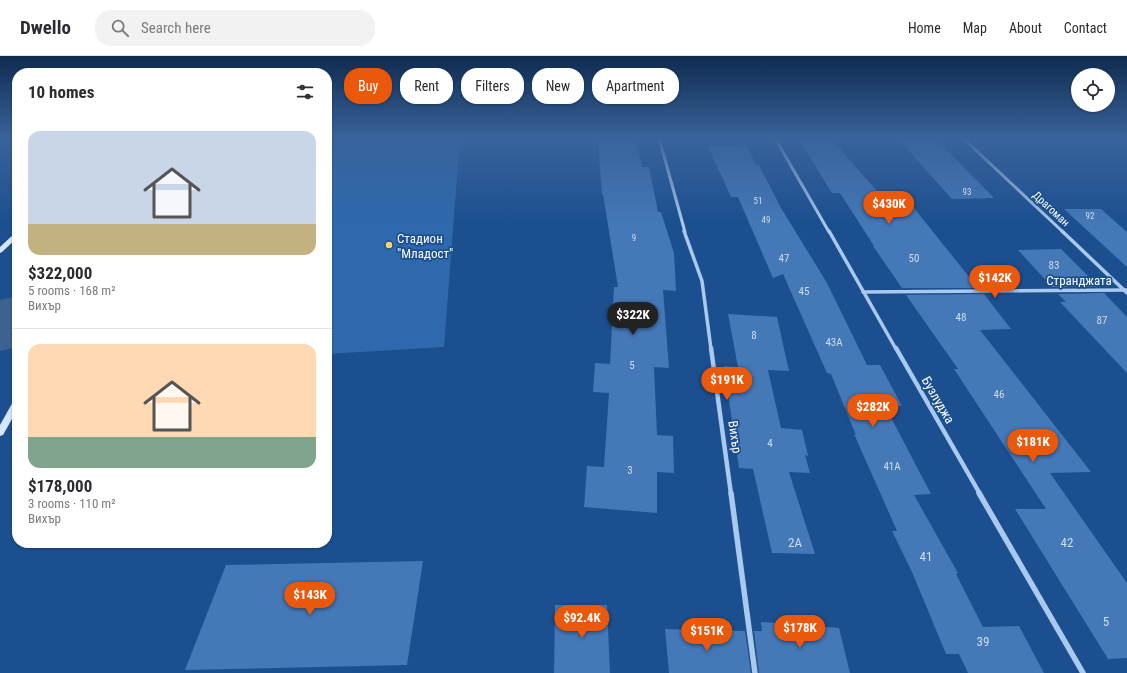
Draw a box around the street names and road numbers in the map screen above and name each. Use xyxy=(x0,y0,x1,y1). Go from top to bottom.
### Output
street label: Драгоман xyxy=(1030,189,1072,229)
street label: Странджата xyxy=(1046,273,1112,288)
street label: Бузлуджа xyxy=(919,374,957,426)
street label: Вихър xyxy=(725,420,745,454)

